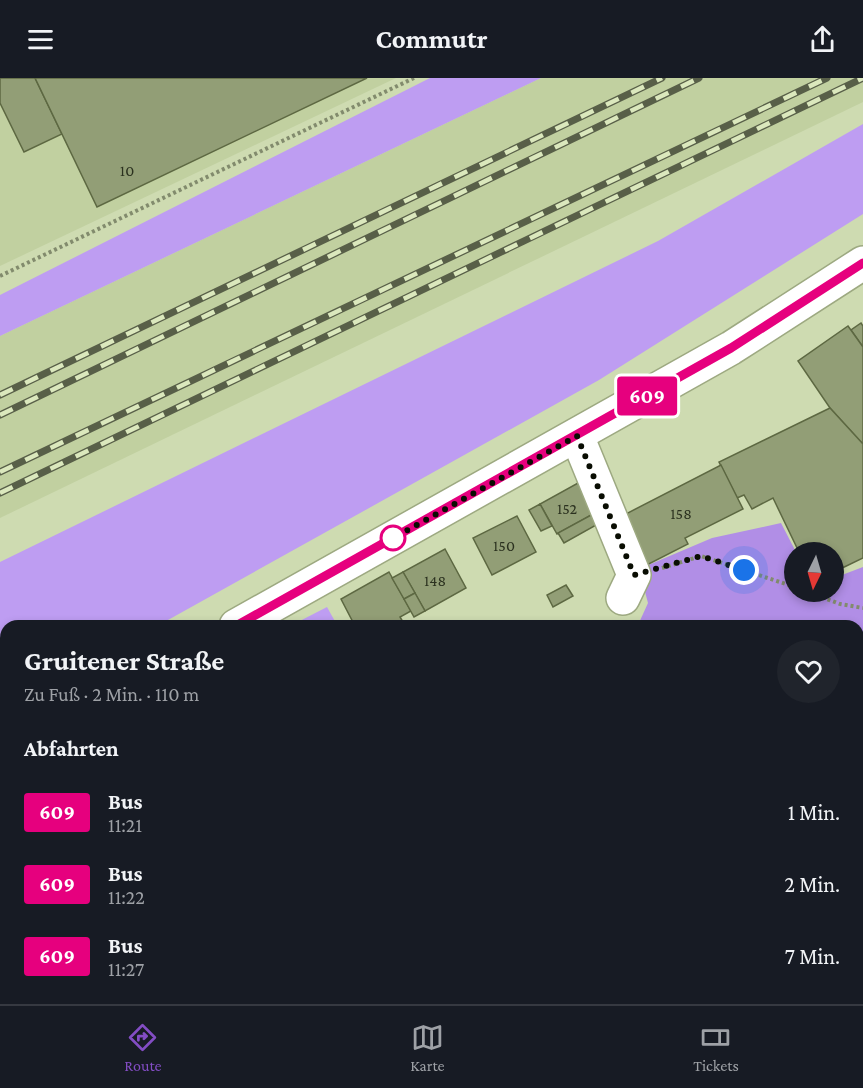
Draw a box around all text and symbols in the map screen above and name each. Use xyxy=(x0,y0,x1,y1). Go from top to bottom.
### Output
icon: menu xyxy=(24,23,57,56)
icon: share xyxy=(806,23,839,56)
text: Commutr xyxy=(376,24,487,54)
house number: 10 xyxy=(120,162,134,179)
line badge: 609 xyxy=(612,376,682,416)
text: 609 xyxy=(629,384,665,408)
house number: 152 xyxy=(557,500,577,517)
house number: 158 xyxy=(670,505,692,522)
unlabelled marker xyxy=(380,525,406,551)
house number: 150 xyxy=(493,537,515,554)
north arrow xyxy=(784,542,844,602)
map controls xyxy=(784,542,844,602)
your location xyxy=(729,555,759,585)
house number: 148 xyxy=(424,572,446,589)
button: heart xyxy=(777,640,840,703)
text: Gruitener Straße xyxy=(24,645,224,676)
text: Zu Fuß · 2 Min. · 110 m xyxy=(24,683,199,705)
text: Abfahrten xyxy=(24,736,119,761)
text: Bus xyxy=(108,789,142,814)
text: 609 xyxy=(39,800,75,824)
text: 1 Min. xyxy=(788,800,840,825)
text: 11:21 xyxy=(108,814,142,836)
text: Bus xyxy=(108,861,142,886)
text: 609 xyxy=(39,872,75,896)
text: 2 Min. xyxy=(785,872,840,897)
text: 11:22 xyxy=(108,886,145,908)
text: Bus xyxy=(108,933,142,958)
text: 609 xyxy=(39,944,75,968)
text: 7 Min. xyxy=(785,944,840,969)
text: 11:27 xyxy=(108,958,144,980)
tab: Route xyxy=(124,1021,162,1074)
tab: Karte xyxy=(410,1021,445,1074)
tab: Tickets xyxy=(693,1021,739,1074)

